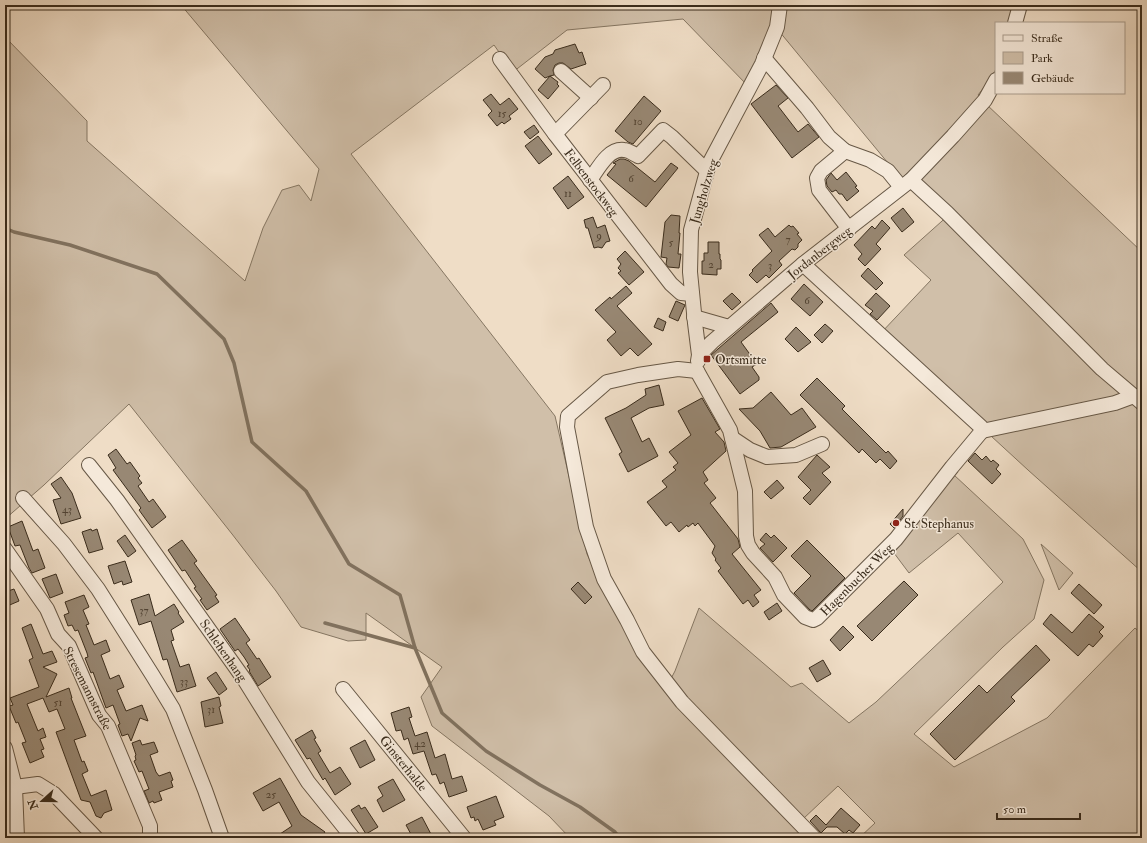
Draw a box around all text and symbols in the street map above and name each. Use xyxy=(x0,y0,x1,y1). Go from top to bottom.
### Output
legend xyxy=(995,22,1125,94)
text: Straße xyxy=(1031,31,1062,46)
text: Park xyxy=(1031,51,1053,66)
text: Gebäude xyxy=(1031,71,1074,86)
house number: 15 xyxy=(498,107,507,120)
house number: 10 xyxy=(633,115,643,128)
street label: Felbenstockweg xyxy=(560,145,622,220)
street label: Jungholzweg xyxy=(686,156,722,227)
house number: 6 xyxy=(628,172,635,185)
house number: 11 xyxy=(564,187,572,200)
street label: Jordanbergweg xyxy=(783,222,855,283)
house number: 9 xyxy=(595,229,602,242)
house number: 7 xyxy=(785,233,791,246)
house number: 5 xyxy=(669,236,674,249)
house number: 2 xyxy=(708,258,714,271)
house number: 3 xyxy=(768,259,772,272)
house number: 6 xyxy=(804,294,811,307)
place label: Ortsmitte xyxy=(715,352,767,368)
marker: Ortsmitte xyxy=(702,354,712,364)
house number: 43 xyxy=(62,503,72,516)
place label: St. Stephanus xyxy=(904,516,975,533)
marker: St. Stephanus xyxy=(891,518,901,528)
street label: Hagenbucher Weg xyxy=(817,540,897,619)
house number: 37 xyxy=(139,604,149,617)
street label: Schlehenhang xyxy=(196,616,251,685)
street label: Stresemannstraße xyxy=(59,644,115,733)
house number: 33 xyxy=(180,675,188,688)
house number: 51 xyxy=(54,696,62,709)
house number: 31 xyxy=(207,703,215,716)
street label: Ginsterhalde xyxy=(376,732,431,795)
house number: 42 xyxy=(414,737,426,750)
north arrow xyxy=(22,781,62,821)
house number: 25 xyxy=(266,788,276,801)
scale bar xyxy=(997,795,1080,821)
text: N xyxy=(25,796,41,812)
text: 50 m xyxy=(1003,802,1027,817)

